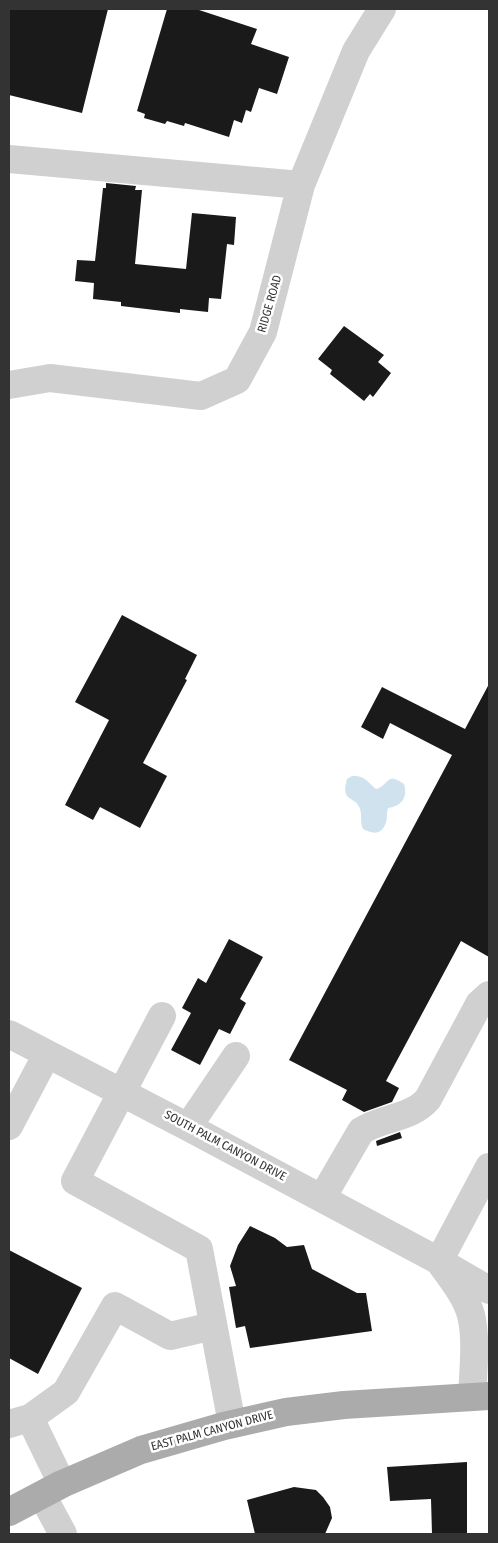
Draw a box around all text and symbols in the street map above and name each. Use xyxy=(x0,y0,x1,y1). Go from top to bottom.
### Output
street label: RIDGE ROAD xyxy=(255,274,285,334)
street label: SOUTH PALM CANYON DRIVE xyxy=(162,1108,288,1184)
street label: EAST PALM CANYON DRIVE xyxy=(149,1408,275,1454)

